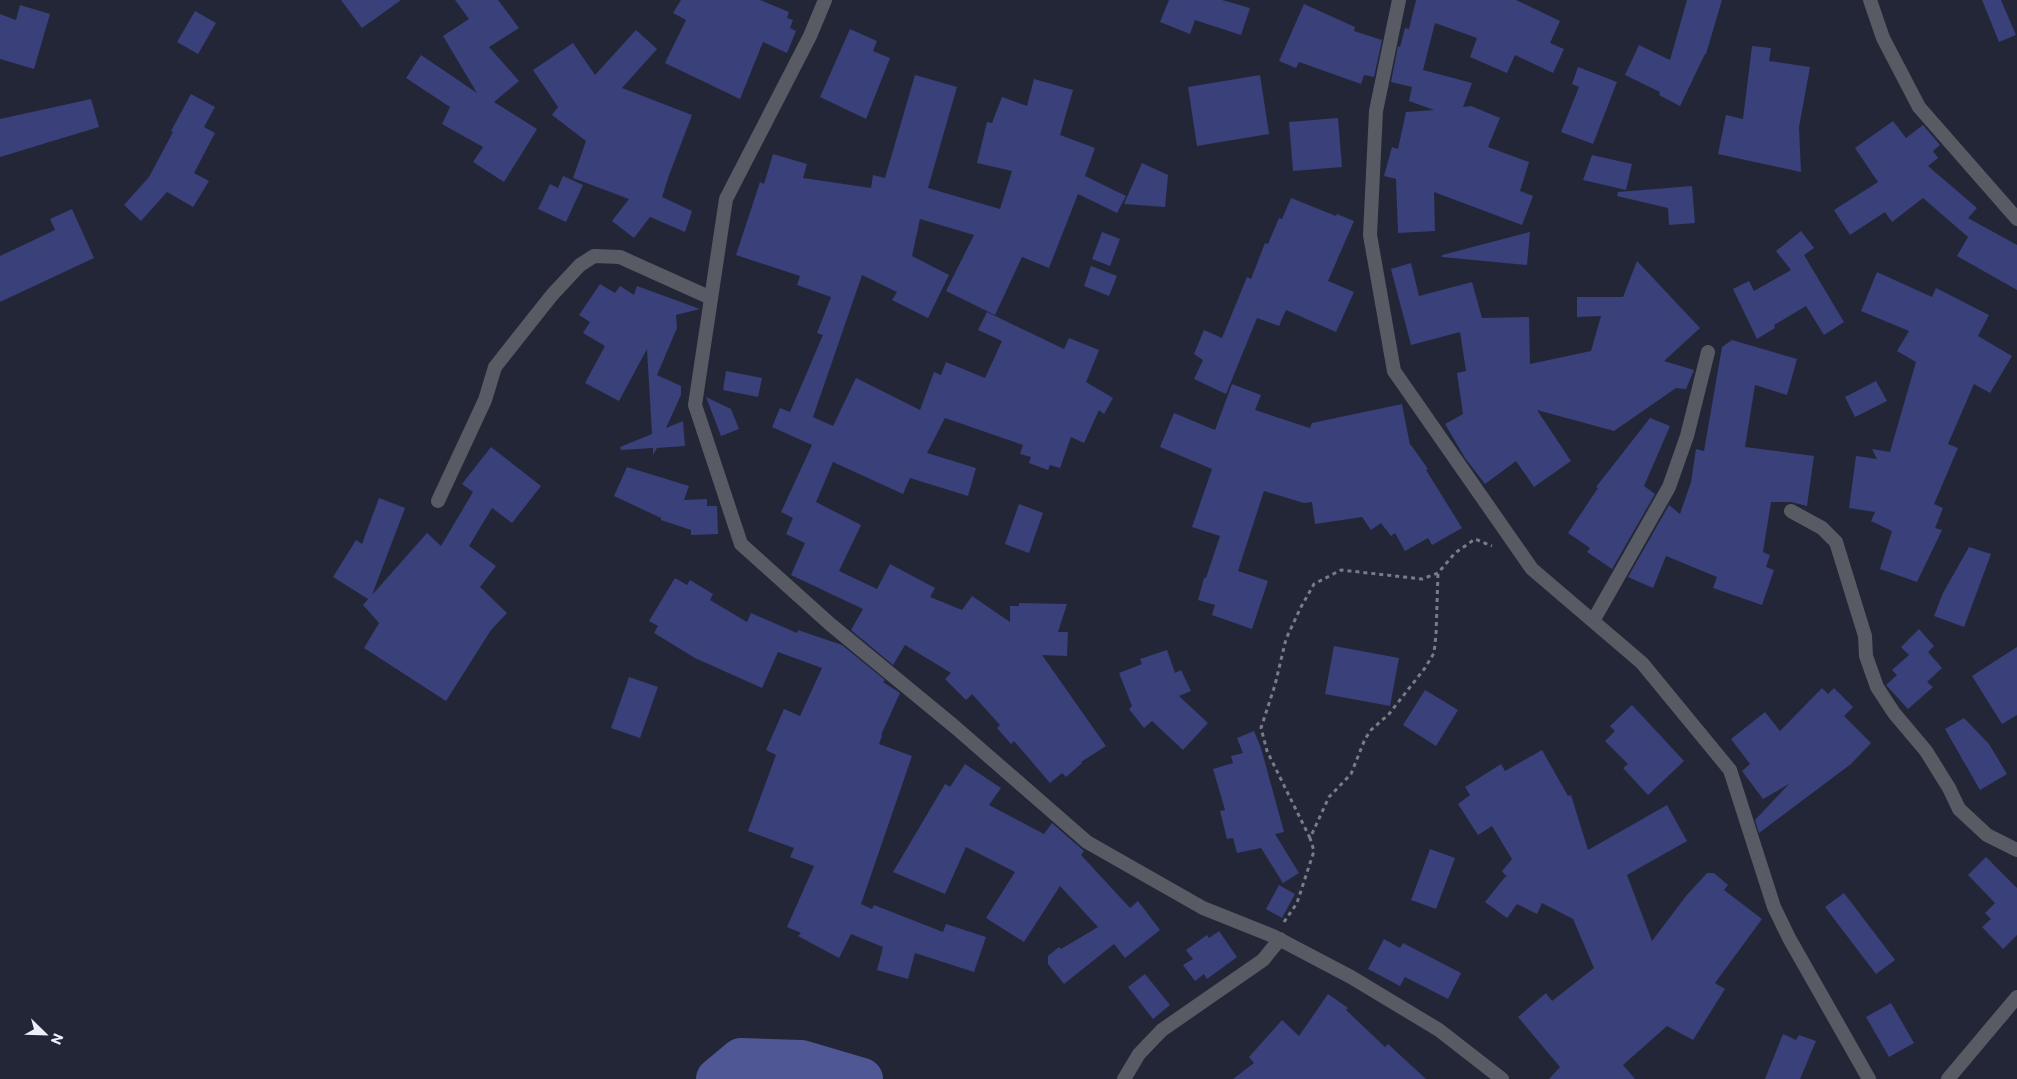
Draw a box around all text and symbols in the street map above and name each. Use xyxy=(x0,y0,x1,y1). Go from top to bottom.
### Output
north arrow xyxy=(20,1009,70,1059)
text: N xyxy=(48,1031,67,1047)

